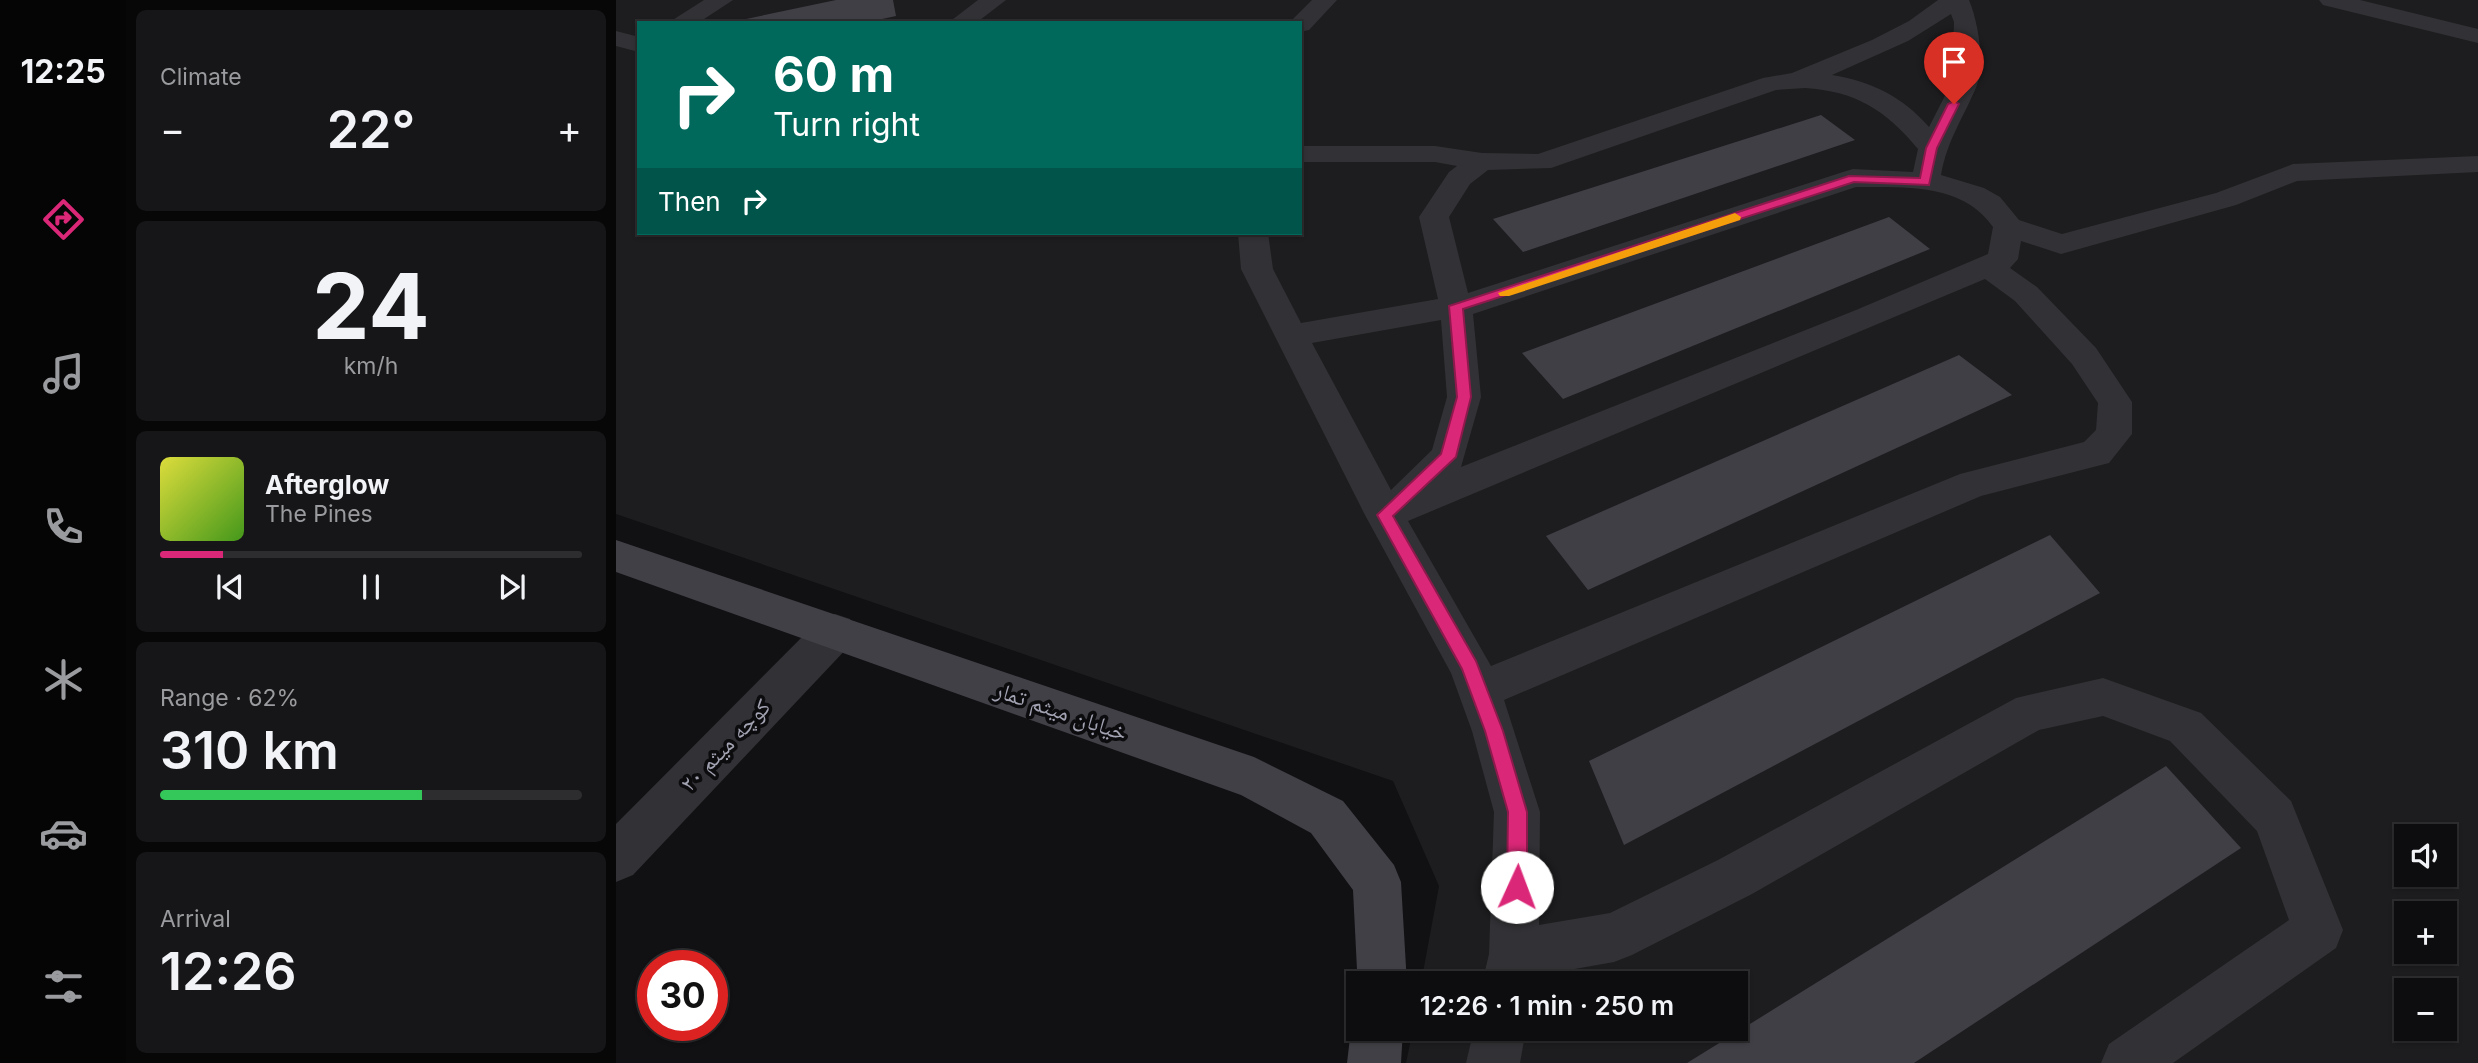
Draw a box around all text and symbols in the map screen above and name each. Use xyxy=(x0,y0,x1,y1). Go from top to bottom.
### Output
pin xyxy=(1924,32,1984,104)
icon: arrive xyxy=(1935,43,1973,81)
text: 60 m xyxy=(773,45,894,104)
icon: right xyxy=(658,49,749,140)
text: 12:25 xyxy=(20,52,106,91)
text: Climate xyxy=(160,63,242,91)
text: 22° xyxy=(327,98,415,161)
text: Turn right xyxy=(773,105,920,144)
text: − xyxy=(160,106,185,152)
text: + xyxy=(557,106,582,152)
icon: right xyxy=(735,182,773,220)
text: Then xyxy=(658,186,721,217)
icon: directions xyxy=(39,195,88,244)
text: 24 xyxy=(312,251,430,361)
icon: music xyxy=(39,349,88,398)
text: km/h xyxy=(344,352,398,380)
text: Afterglow xyxy=(265,469,389,500)
text: The Pines xyxy=(265,500,373,528)
icon: phone xyxy=(39,502,88,551)
icon: previous xyxy=(211,568,249,606)
icon: pause xyxy=(352,568,390,606)
icon: next xyxy=(493,568,531,606)
icon: climate xyxy=(39,655,88,704)
street label: خیابان میثم تمار xyxy=(989,675,1131,749)
text: Range · 62% xyxy=(160,684,299,712)
street label: کوچه میثم ۲۰ xyxy=(674,692,778,799)
text: 310 km xyxy=(160,719,339,782)
icon: car xyxy=(39,809,88,858)
map controls xyxy=(2394,824,2457,1041)
button: sound xyxy=(2394,824,2457,887)
position arrow xyxy=(1480,850,1554,924)
button: + xyxy=(2394,901,2457,964)
text: Arrival xyxy=(160,905,231,933)
text: 12:26 xyxy=(160,940,297,1003)
speed limit sign: 30 xyxy=(637,950,728,1041)
icon: filters xyxy=(39,962,88,1011)
button: − xyxy=(2394,978,2457,1041)
text: 12:26 · 1 min · 250 m xyxy=(1420,990,1674,1021)

